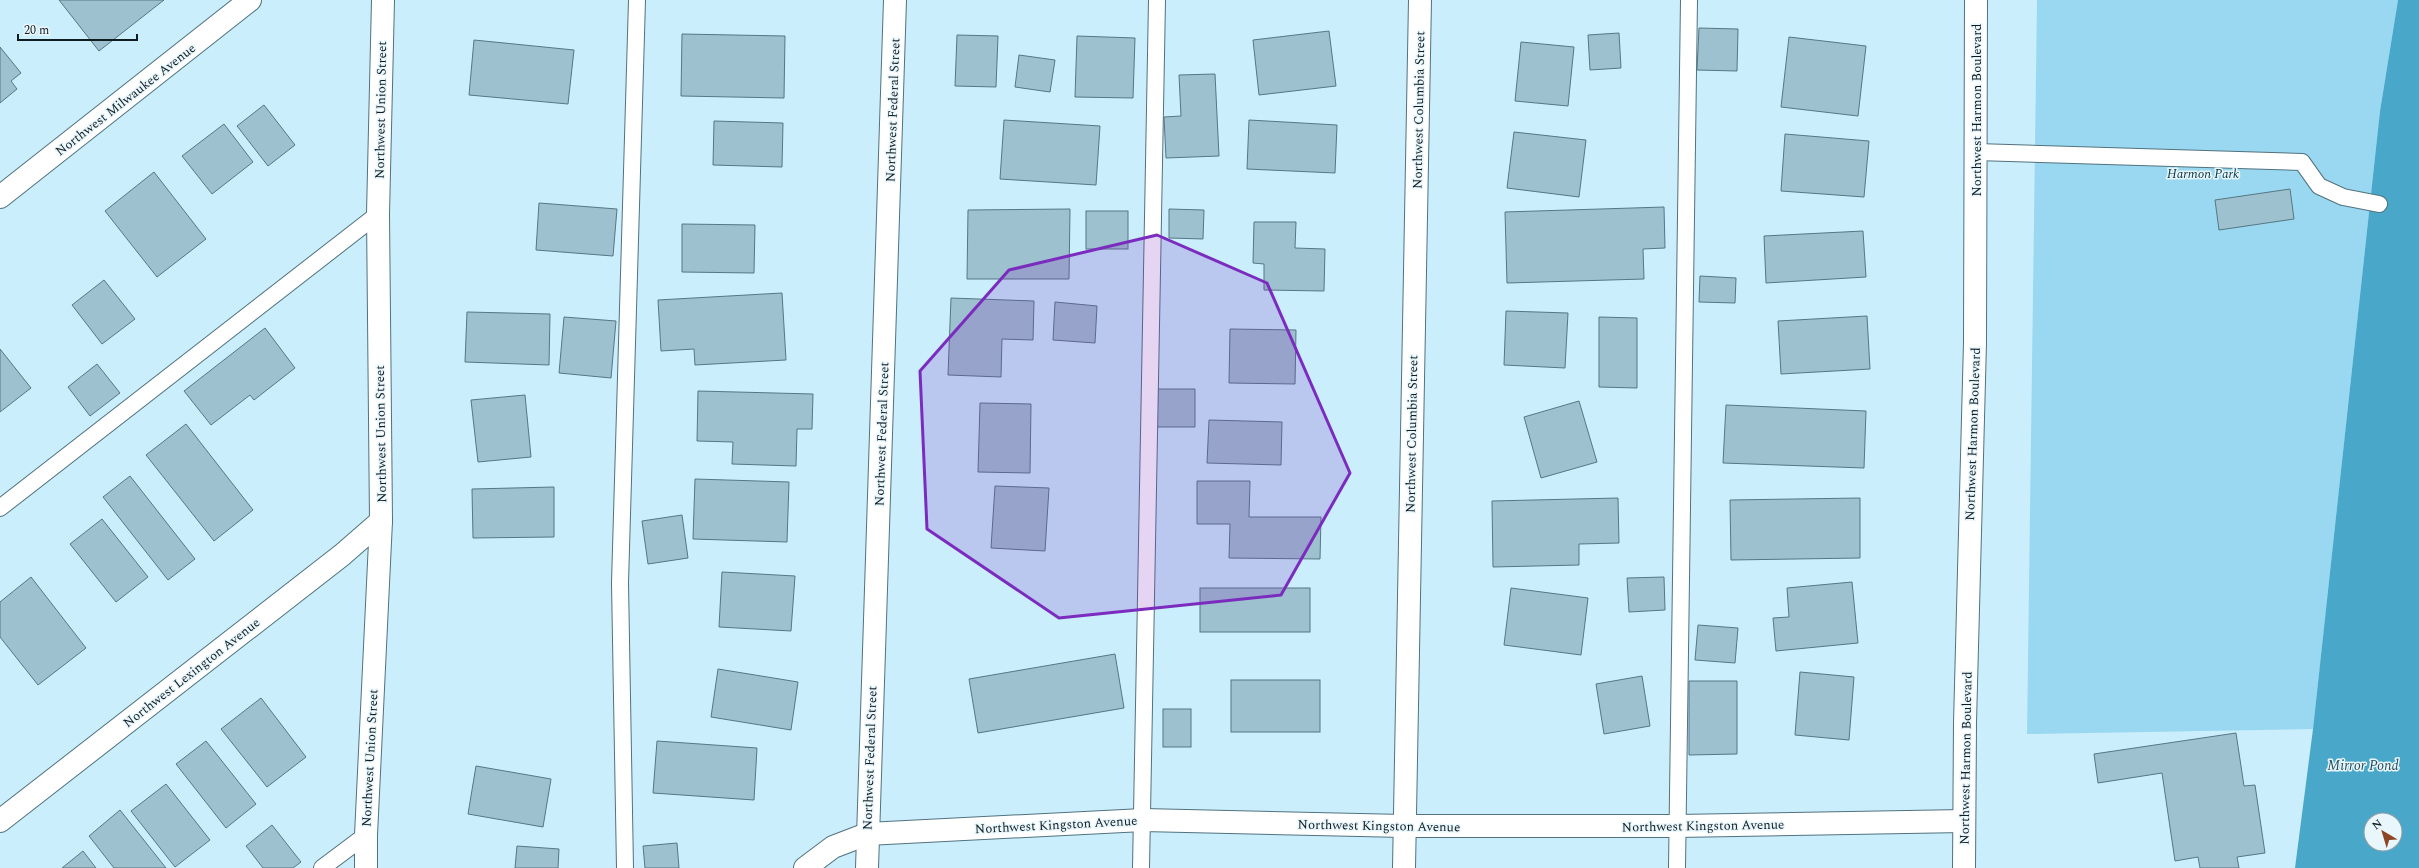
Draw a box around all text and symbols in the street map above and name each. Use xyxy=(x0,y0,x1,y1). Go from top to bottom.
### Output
scale bar xyxy=(18,16,137,42)
text: 20 m xyxy=(24,21,49,40)
street label: Northwest Harmon Boulevard xyxy=(1967,23,1987,197)
street label: Northwest Columbia Street xyxy=(1408,31,1430,189)
street label: Northwest Federal Street xyxy=(880,37,906,182)
street label: Northwest Milwaukee Avenue xyxy=(51,38,200,161)
street label: Northwest Union Street xyxy=(370,41,392,179)
park label: Harmon Park xyxy=(2167,164,2239,184)
street label: Northwest Harmon Boulevard xyxy=(1960,347,1986,521)
street label: Northwest Columbia Street xyxy=(1401,355,1423,513)
street label: Northwest Federal Street xyxy=(869,361,895,506)
street label: Northwest Union Street xyxy=(370,365,392,503)
street label: Northwest Lexington Avenue xyxy=(119,613,264,733)
street label: Northwest Harmon Boulevard xyxy=(1954,671,1978,845)
street label: Northwest Federal Street xyxy=(857,685,883,830)
street label: Northwest Union Street xyxy=(356,688,384,827)
water label: Mirror Pond xyxy=(2327,755,2399,776)
street label: Northwest Kingston Avenue xyxy=(974,811,1138,839)
north arrow xyxy=(2363,812,2403,852)
street label: Northwest Kingston Avenue xyxy=(1298,815,1460,837)
street label: Northwest Kingston Avenue xyxy=(1622,815,1784,837)
text: N xyxy=(2368,815,2386,834)

